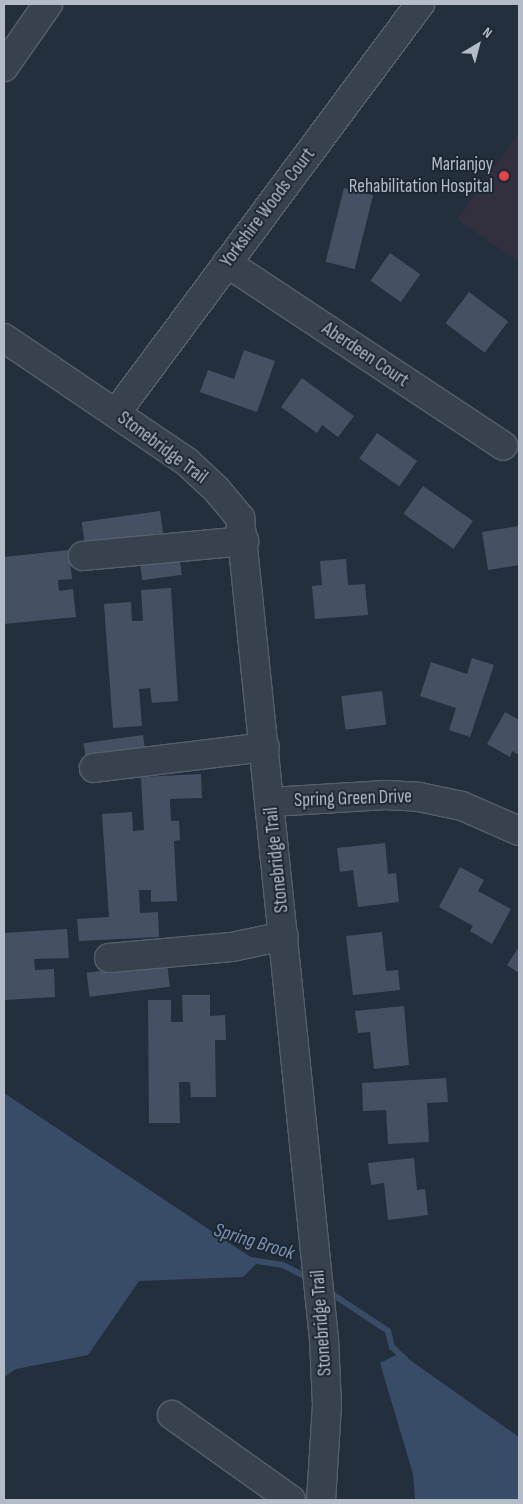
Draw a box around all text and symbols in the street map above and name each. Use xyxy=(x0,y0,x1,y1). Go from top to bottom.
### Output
north arrow xyxy=(453,20,503,70)
text: N xyxy=(479,24,495,42)
street label: Yorkshire Woods Court xyxy=(216,144,320,272)
place label: Marianjoy Rehabilitation Hospital xyxy=(349,154,493,198)
marker: Marianjoy Rehabilitation Hospital xyxy=(497,169,511,183)
street label: Aberdeen Court xyxy=(317,318,413,392)
street label: Stonebridge Trail xyxy=(113,407,211,489)
street label: Spring Green Drive xyxy=(294,786,412,812)
street label: Stonebridge Trail xyxy=(260,806,294,914)
water label: Spring Brook xyxy=(211,1218,297,1266)
street label: Stonebridge Trail xyxy=(307,1269,337,1377)

